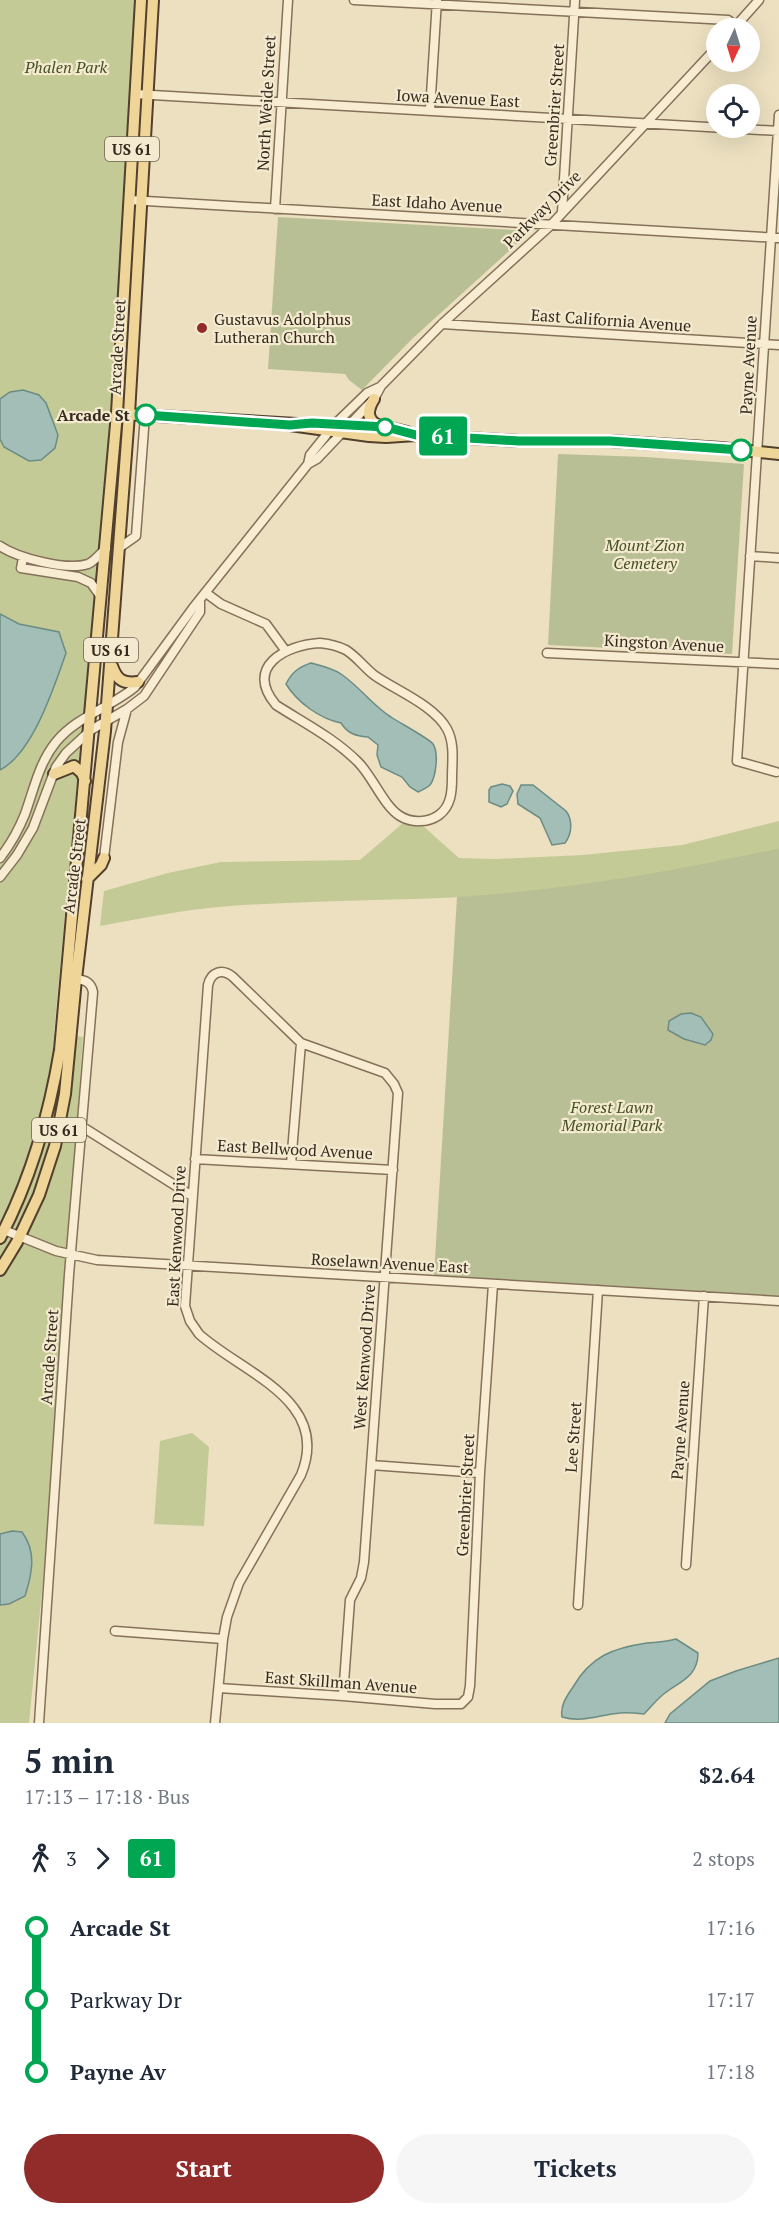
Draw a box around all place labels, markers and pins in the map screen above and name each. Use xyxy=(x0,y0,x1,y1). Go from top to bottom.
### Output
place label: Gustavus Adolphus Lutheran Church xyxy=(214,308,351,348)
marker: Gustavus Adolphus Lutheran Church xyxy=(195,321,209,335)
place label: Arcade St xyxy=(57,404,131,426)
marker: Arcade St xyxy=(135,404,157,426)
unlabelled marker xyxy=(376,418,394,436)
unlabelled marker xyxy=(730,439,752,461)

